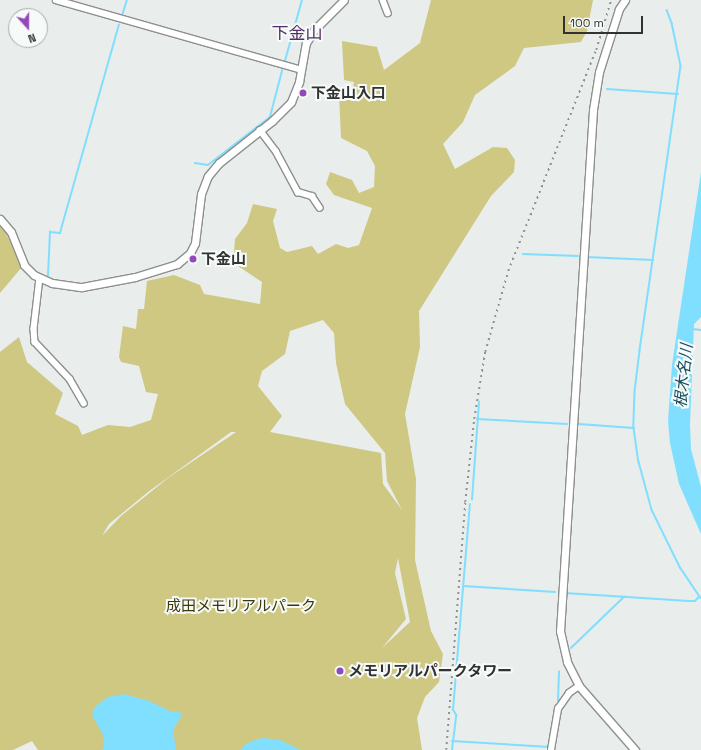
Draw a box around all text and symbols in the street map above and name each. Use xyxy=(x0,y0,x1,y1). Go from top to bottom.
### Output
north arrow xyxy=(8,8,48,48)
scale bar xyxy=(565,8,645,34)
text: 100 m xyxy=(570,15,604,31)
district label: 下金山 xyxy=(272,24,322,44)
text: N xyxy=(26,30,38,46)
place label: 下金山入口 xyxy=(311,84,386,102)
marker: 下金山入口 xyxy=(298,88,308,98)
place label: 下金山 xyxy=(201,250,246,268)
marker: 下金山 xyxy=(188,254,198,264)
water label: 根木名川 xyxy=(671,343,697,409)
park label: 成田メモリアルパーク xyxy=(166,597,316,615)
place label: メモリアルパークタワー xyxy=(348,662,513,680)
marker: メモリアルパークタワー xyxy=(335,666,345,676)

